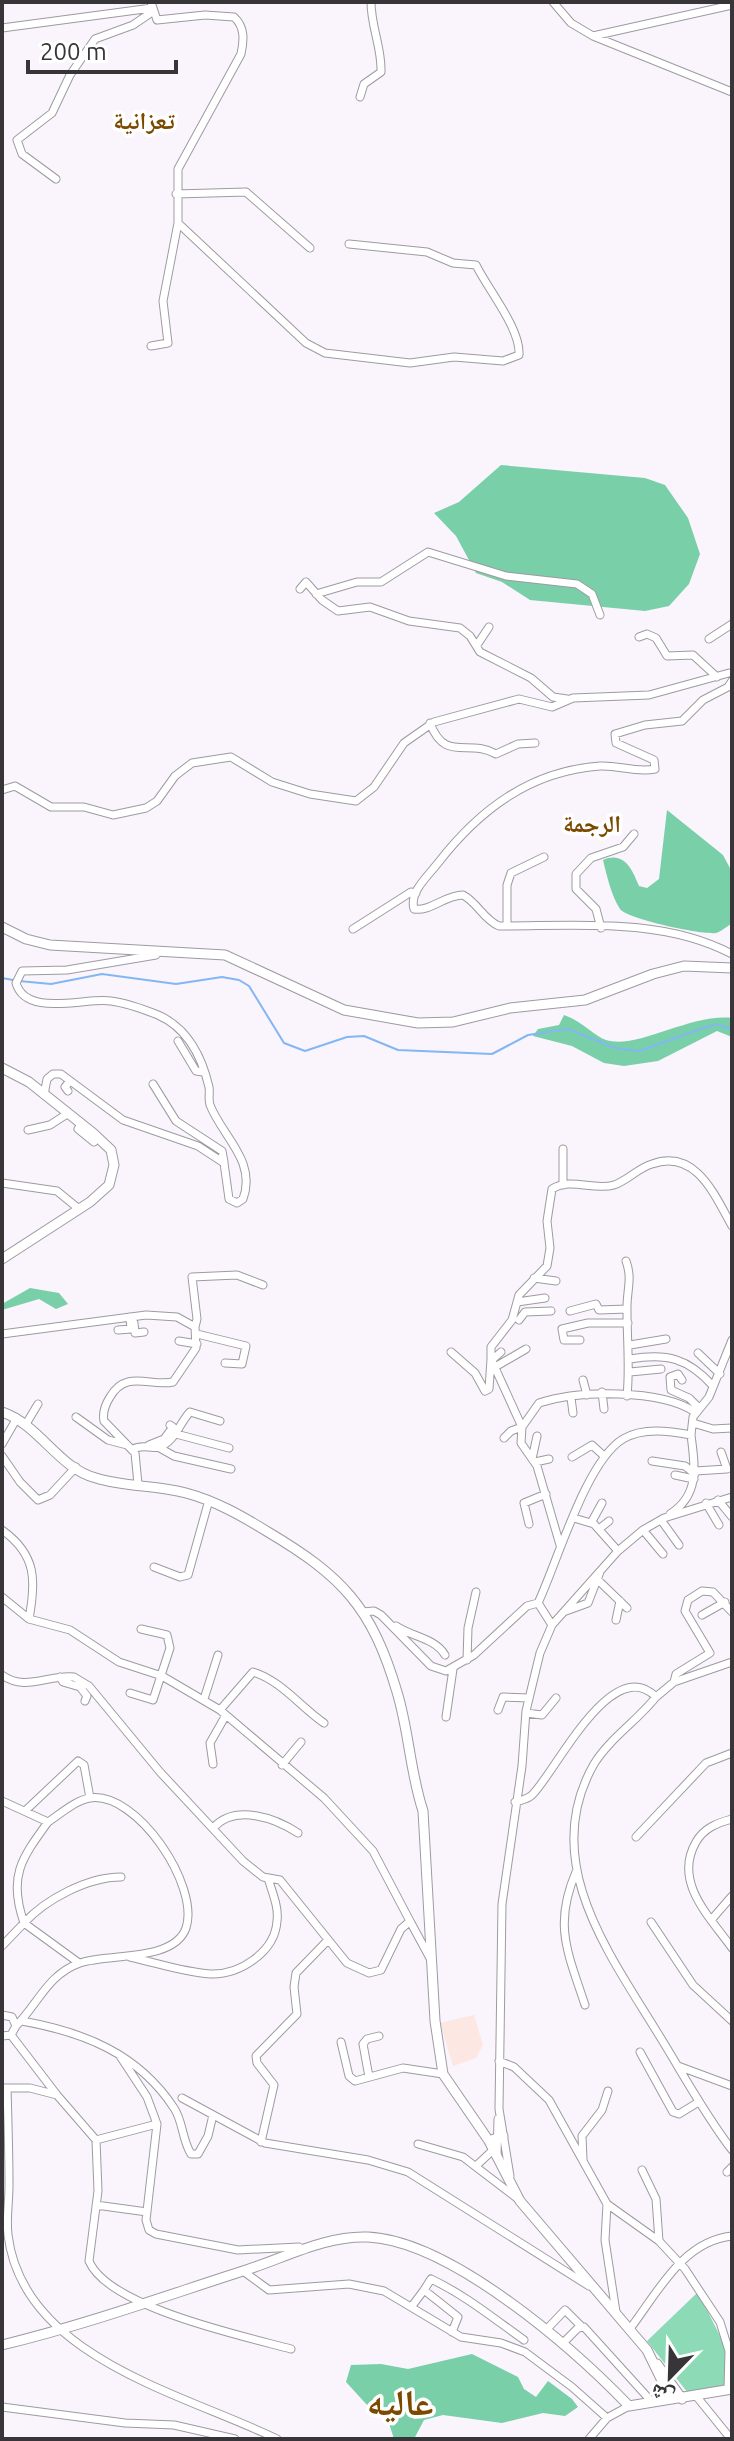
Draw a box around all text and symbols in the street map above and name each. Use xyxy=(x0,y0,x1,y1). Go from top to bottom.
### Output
scale bar xyxy=(28,24,176,74)
text: 200 m xyxy=(40,38,107,65)
district label: تعزانية xyxy=(113,107,175,135)
district label: الرجمة xyxy=(563,810,621,837)
north arrow xyxy=(630,2337,710,2417)
text: ش xyxy=(646,2378,678,2412)
district label: عاليه xyxy=(367,2381,433,2423)

